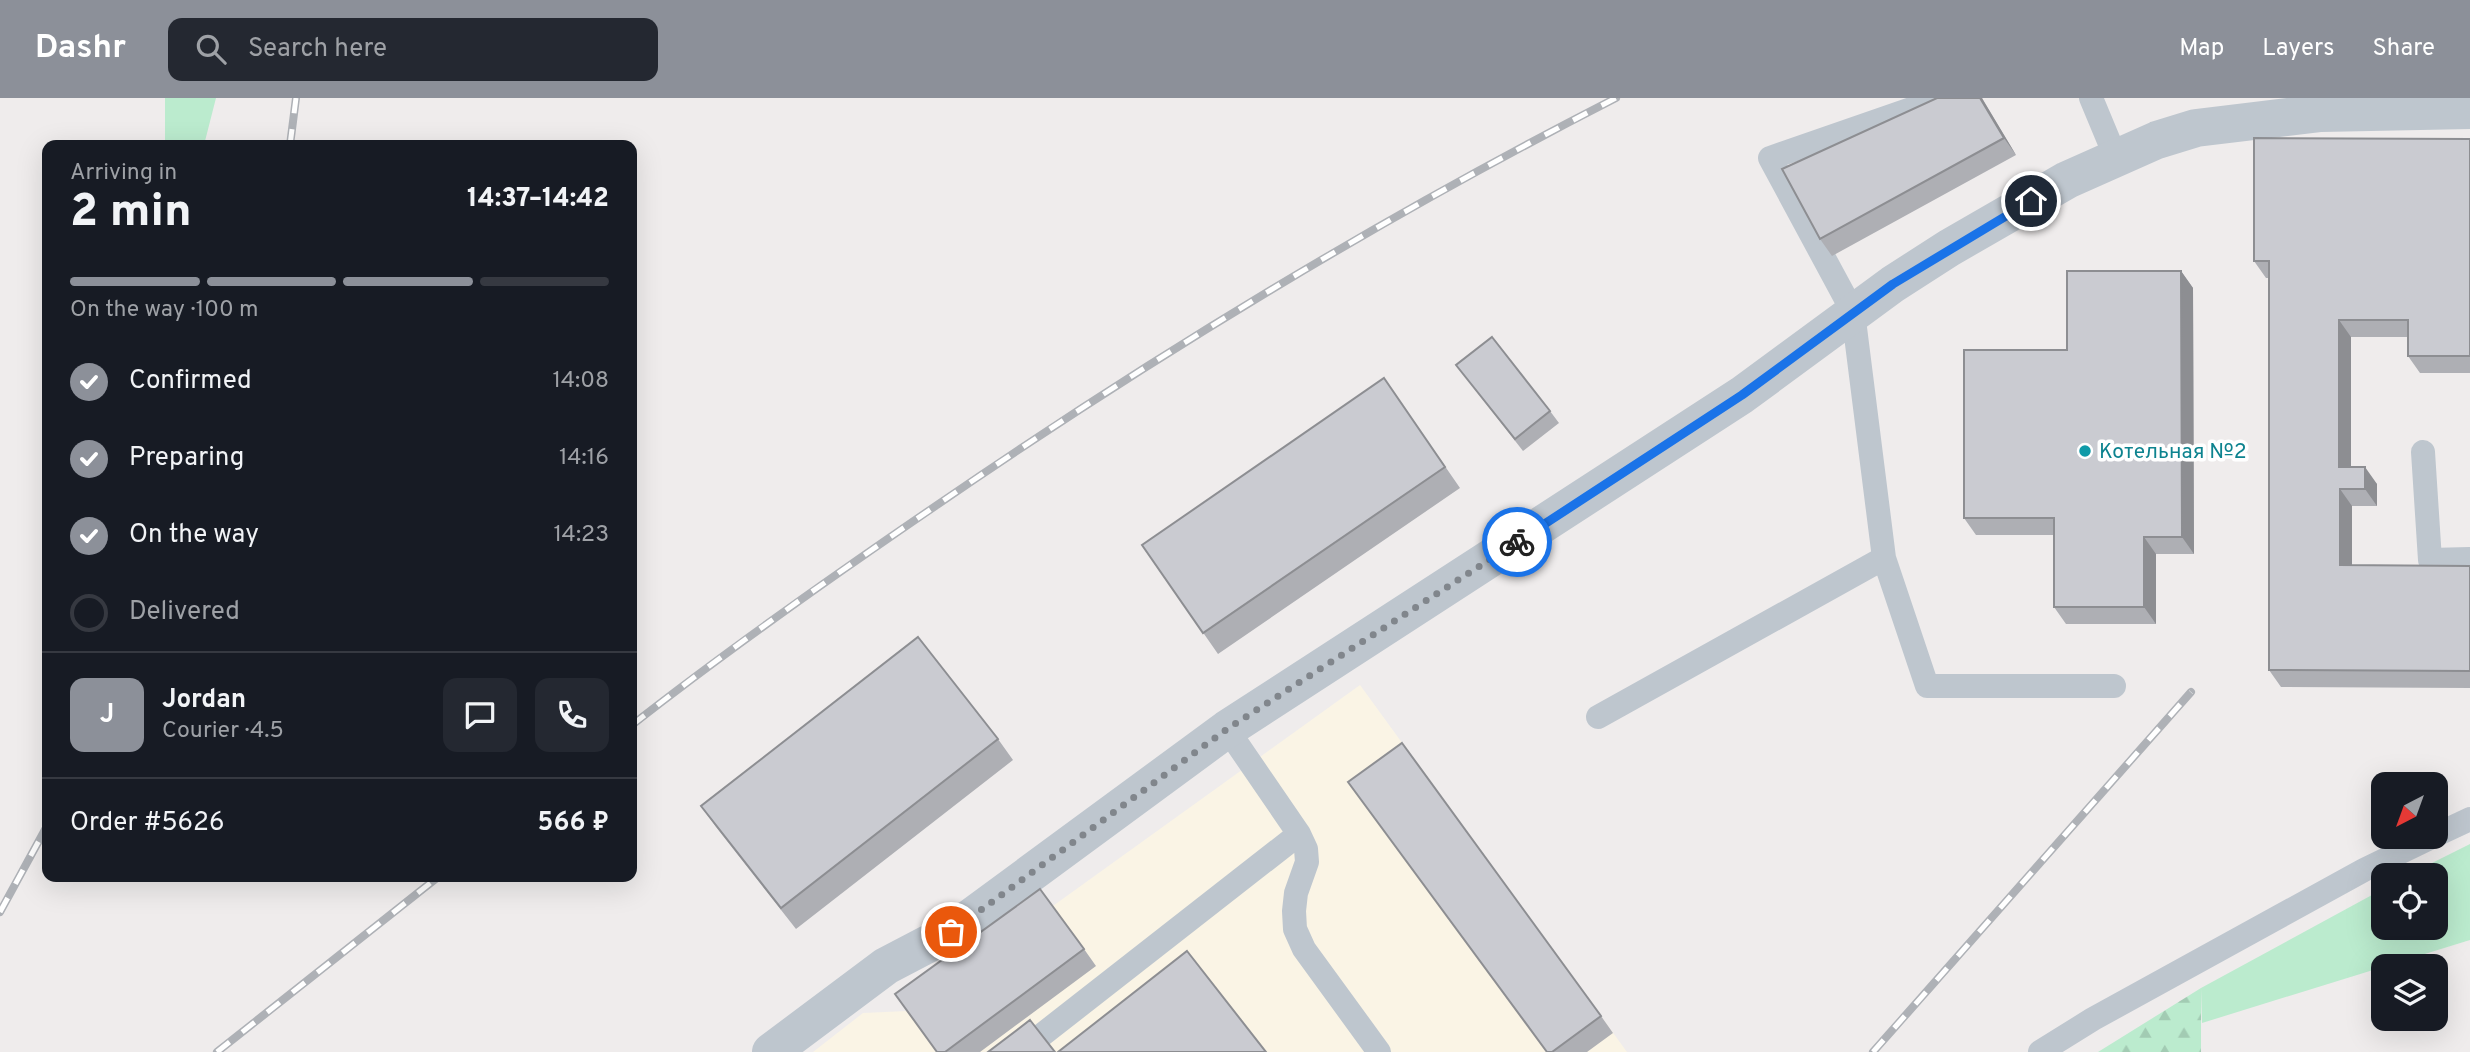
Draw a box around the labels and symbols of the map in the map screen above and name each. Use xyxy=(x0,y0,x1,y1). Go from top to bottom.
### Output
pin xyxy=(2001,171,2061,231)
place label: Котельная №2 xyxy=(2099,439,2247,466)
marker: Котельная №2 xyxy=(2077,443,2093,459)
courier xyxy=(1482,507,1552,577)
north arrow xyxy=(2371,772,2448,849)
pin xyxy=(921,902,981,962)

